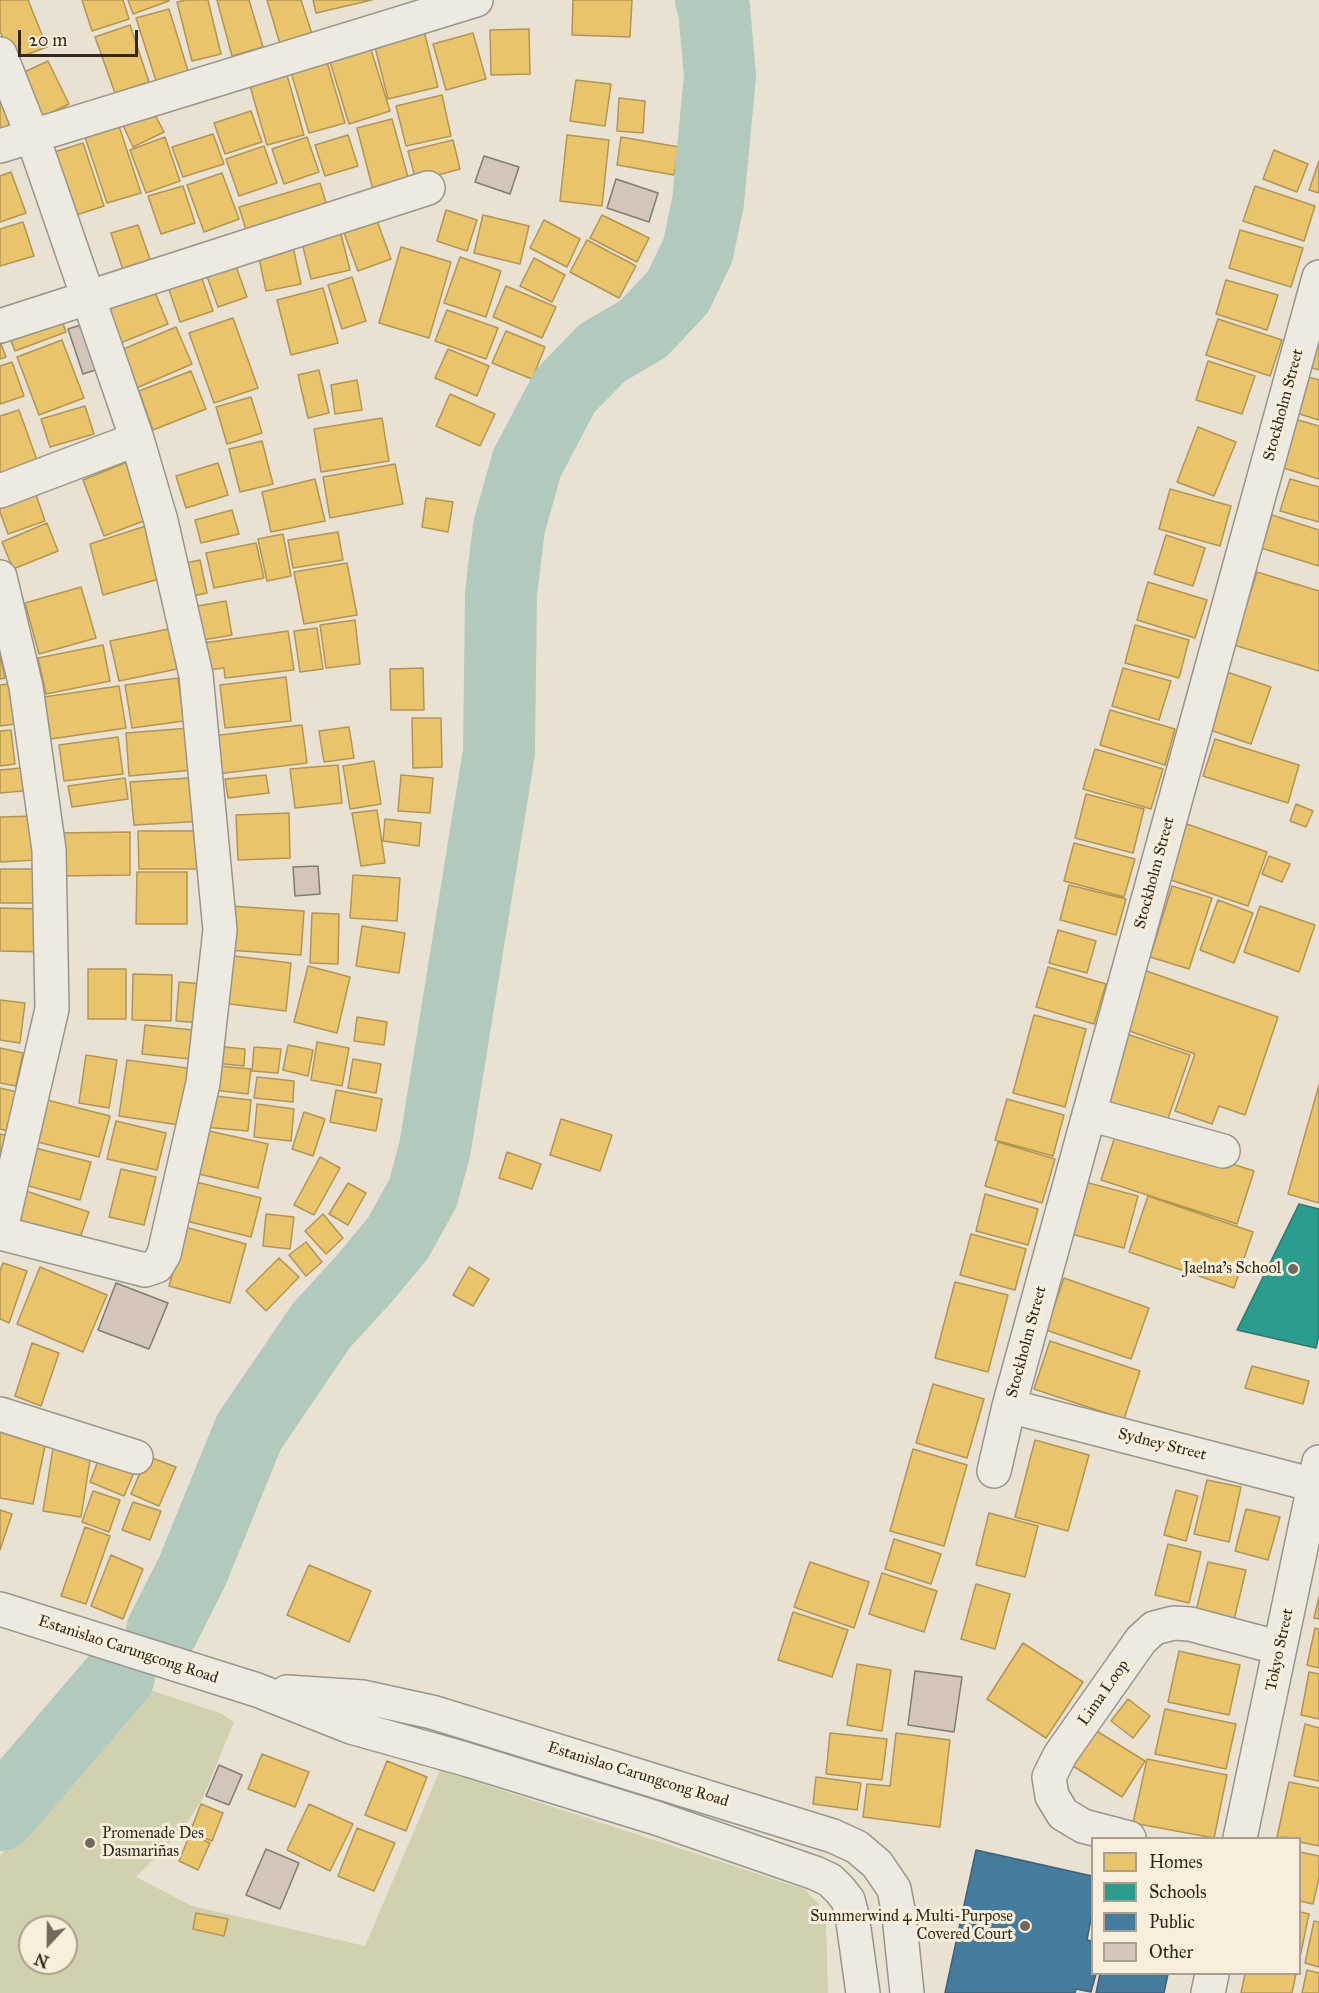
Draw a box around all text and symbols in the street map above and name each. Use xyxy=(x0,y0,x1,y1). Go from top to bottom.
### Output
scale bar xyxy=(21,18,141,56)
text: 20 m xyxy=(29,29,67,51)
street label: Stockholm Street xyxy=(1260,347,1308,463)
street label: Stockholm Street xyxy=(1131,815,1179,931)
place label: Jaelna's School xyxy=(1183,1259,1281,1279)
marker: Jaelna's School xyxy=(1286,1262,1300,1276)
street label: Stockholm Street xyxy=(1003,1284,1051,1400)
street label: Sydney Street xyxy=(1116,1425,1208,1465)
street label: Tokyo Street xyxy=(1262,1607,1298,1693)
street label: Estanislao Carungcong Road xyxy=(35,1612,221,1688)
street label: Lima Loop xyxy=(1074,1656,1134,1730)
street label: Estanislao Carungcong Road xyxy=(545,1738,731,1812)
place label: Promenade Des Dasmariñas xyxy=(102,1824,204,1862)
marker: Promenade Des Dasmariñas xyxy=(83,1836,97,1850)
legend xyxy=(1091,1837,1301,1975)
text: Homes xyxy=(1149,1851,1203,1873)
text: Schools xyxy=(1149,1881,1207,1903)
place label: Summerwind 4 Multi-Purpose Covered Court xyxy=(810,1907,1013,1945)
text: Public xyxy=(1149,1911,1195,1933)
north arrow xyxy=(18,1915,78,1975)
marker: Summerwind 4 Multi-Purpose Covered Court xyxy=(1018,1919,1032,1933)
text: Other xyxy=(1149,1941,1193,1963)
text: N xyxy=(32,1949,52,1972)

